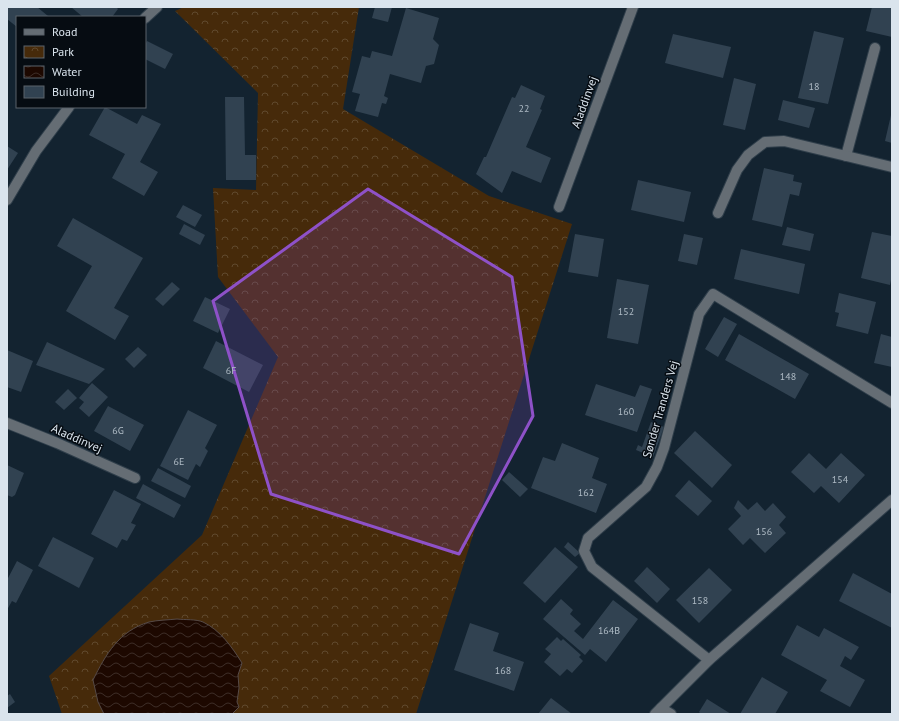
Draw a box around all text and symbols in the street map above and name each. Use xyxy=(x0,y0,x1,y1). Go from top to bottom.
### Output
legend xyxy=(16,16,146,108)
text: Road xyxy=(52,24,77,39)
text: Park xyxy=(52,44,74,59)
text: Water xyxy=(52,64,82,79)
street label: Aladdinvej xyxy=(568,74,600,130)
house number: 18 xyxy=(809,80,819,93)
text: Building xyxy=(52,84,95,99)
house number: 22 xyxy=(519,102,529,115)
house number: 152 xyxy=(618,305,634,318)
street label: Sønder Tranders Vej xyxy=(639,358,681,460)
house number: 6F xyxy=(226,364,236,377)
house number: 148 xyxy=(780,370,796,383)
house number: 160 xyxy=(618,405,635,418)
street label: Aladdinvej xyxy=(49,420,105,456)
house number: 6G xyxy=(112,424,124,437)
house number: 6E xyxy=(174,455,184,468)
house number: 154 xyxy=(832,473,849,486)
house number: 162 xyxy=(578,486,594,499)
house number: 156 xyxy=(756,525,772,538)
house number: 158 xyxy=(692,594,708,607)
house number: 164B xyxy=(598,624,620,637)
house number: 168 xyxy=(495,664,511,677)

